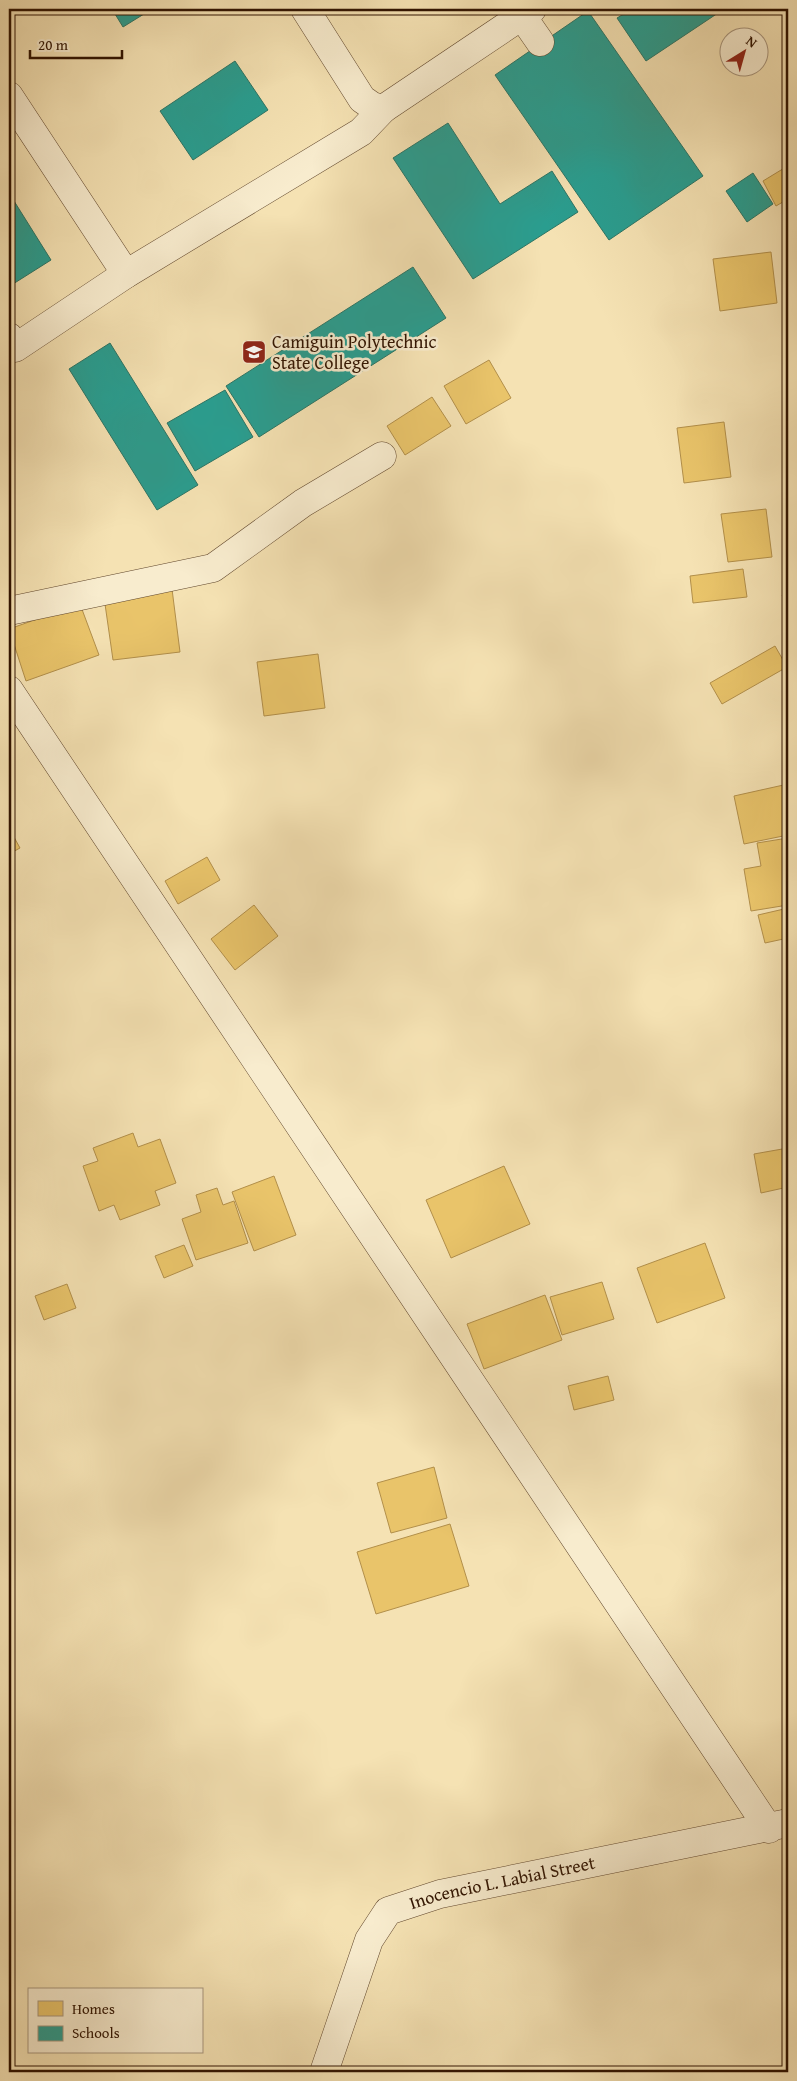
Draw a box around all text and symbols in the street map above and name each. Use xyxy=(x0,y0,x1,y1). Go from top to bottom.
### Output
scale bar xyxy=(30,28,122,60)
north arrow xyxy=(720,28,770,78)
text: N xyxy=(742,31,762,53)
text: 20 m xyxy=(38,34,69,55)
place label: Camiguin Polytechnic State College xyxy=(272,328,437,376)
school or university icon: Camiguin Polytechnic State College xyxy=(241,339,267,365)
street label: Inocencio L. Labial Street xyxy=(406,1849,598,1916)
legend xyxy=(28,1988,202,2054)
text: Homes xyxy=(72,1998,115,2019)
text: Schools xyxy=(72,2022,120,2043)

